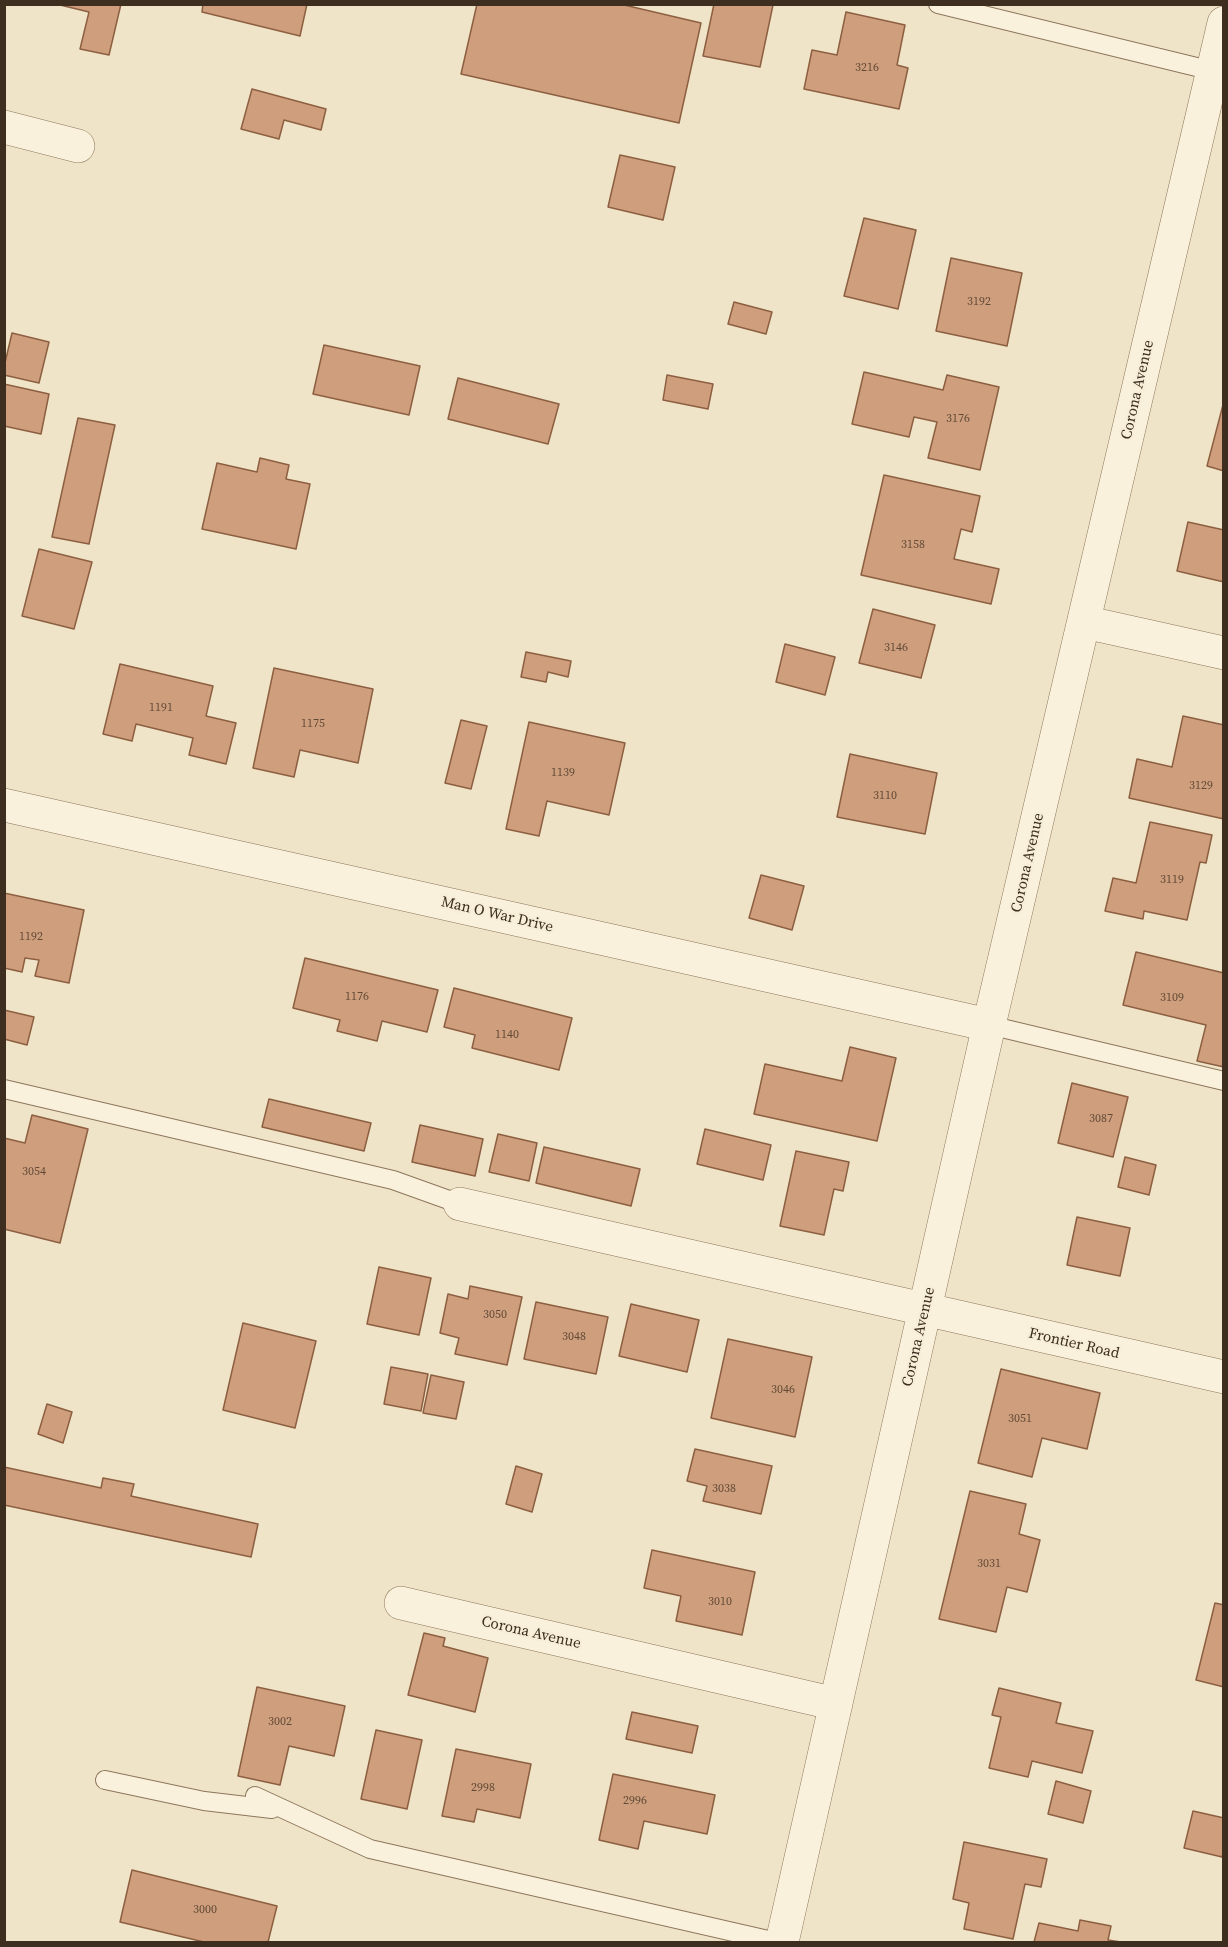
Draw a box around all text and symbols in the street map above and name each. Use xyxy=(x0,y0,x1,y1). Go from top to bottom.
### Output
house number: 3216 xyxy=(855,61,879,75)
house number: 3192 xyxy=(967,295,991,309)
street label: Corona Avenue xyxy=(1118,338,1158,442)
house number: 3176 xyxy=(946,412,970,426)
house number: 3158 xyxy=(901,538,925,552)
house number: 3146 xyxy=(884,641,908,655)
house number: 1191 xyxy=(149,701,173,715)
house number: 1175 xyxy=(301,717,325,731)
house number: 1139 xyxy=(551,766,575,780)
house number: 3129 xyxy=(1189,779,1213,793)
house number: 3110 xyxy=(873,789,897,803)
street label: Corona Avenue xyxy=(1008,811,1048,915)
house number: 3119 xyxy=(1160,873,1184,887)
street label: Man O War Drive xyxy=(439,893,555,937)
house number: 1192 xyxy=(19,930,43,944)
house number: 1176 xyxy=(345,990,369,1004)
house number: 3109 xyxy=(1160,991,1184,1005)
house number: 1140 xyxy=(495,1028,519,1042)
house number: 3087 xyxy=(1089,1112,1113,1126)
house number: 3054 xyxy=(22,1165,46,1179)
street label: Corona Avenue xyxy=(899,1285,939,1389)
house number: 3050 xyxy=(483,1308,507,1322)
street label: Frontier Road xyxy=(1027,1325,1121,1363)
house number: 3048 xyxy=(562,1330,586,1344)
house number: 3046 xyxy=(771,1383,795,1397)
house number: 3051 xyxy=(1008,1412,1032,1426)
house number: 3038 xyxy=(712,1482,736,1496)
house number: 3031 xyxy=(977,1557,1001,1571)
house number: 3010 xyxy=(708,1595,732,1609)
street label: Corona Avenue xyxy=(479,1613,583,1653)
house number: 3002 xyxy=(268,1715,292,1729)
house number: 2998 xyxy=(471,1781,495,1795)
house number: 2996 xyxy=(623,1794,647,1808)
house number: 3000 xyxy=(193,1903,217,1917)

